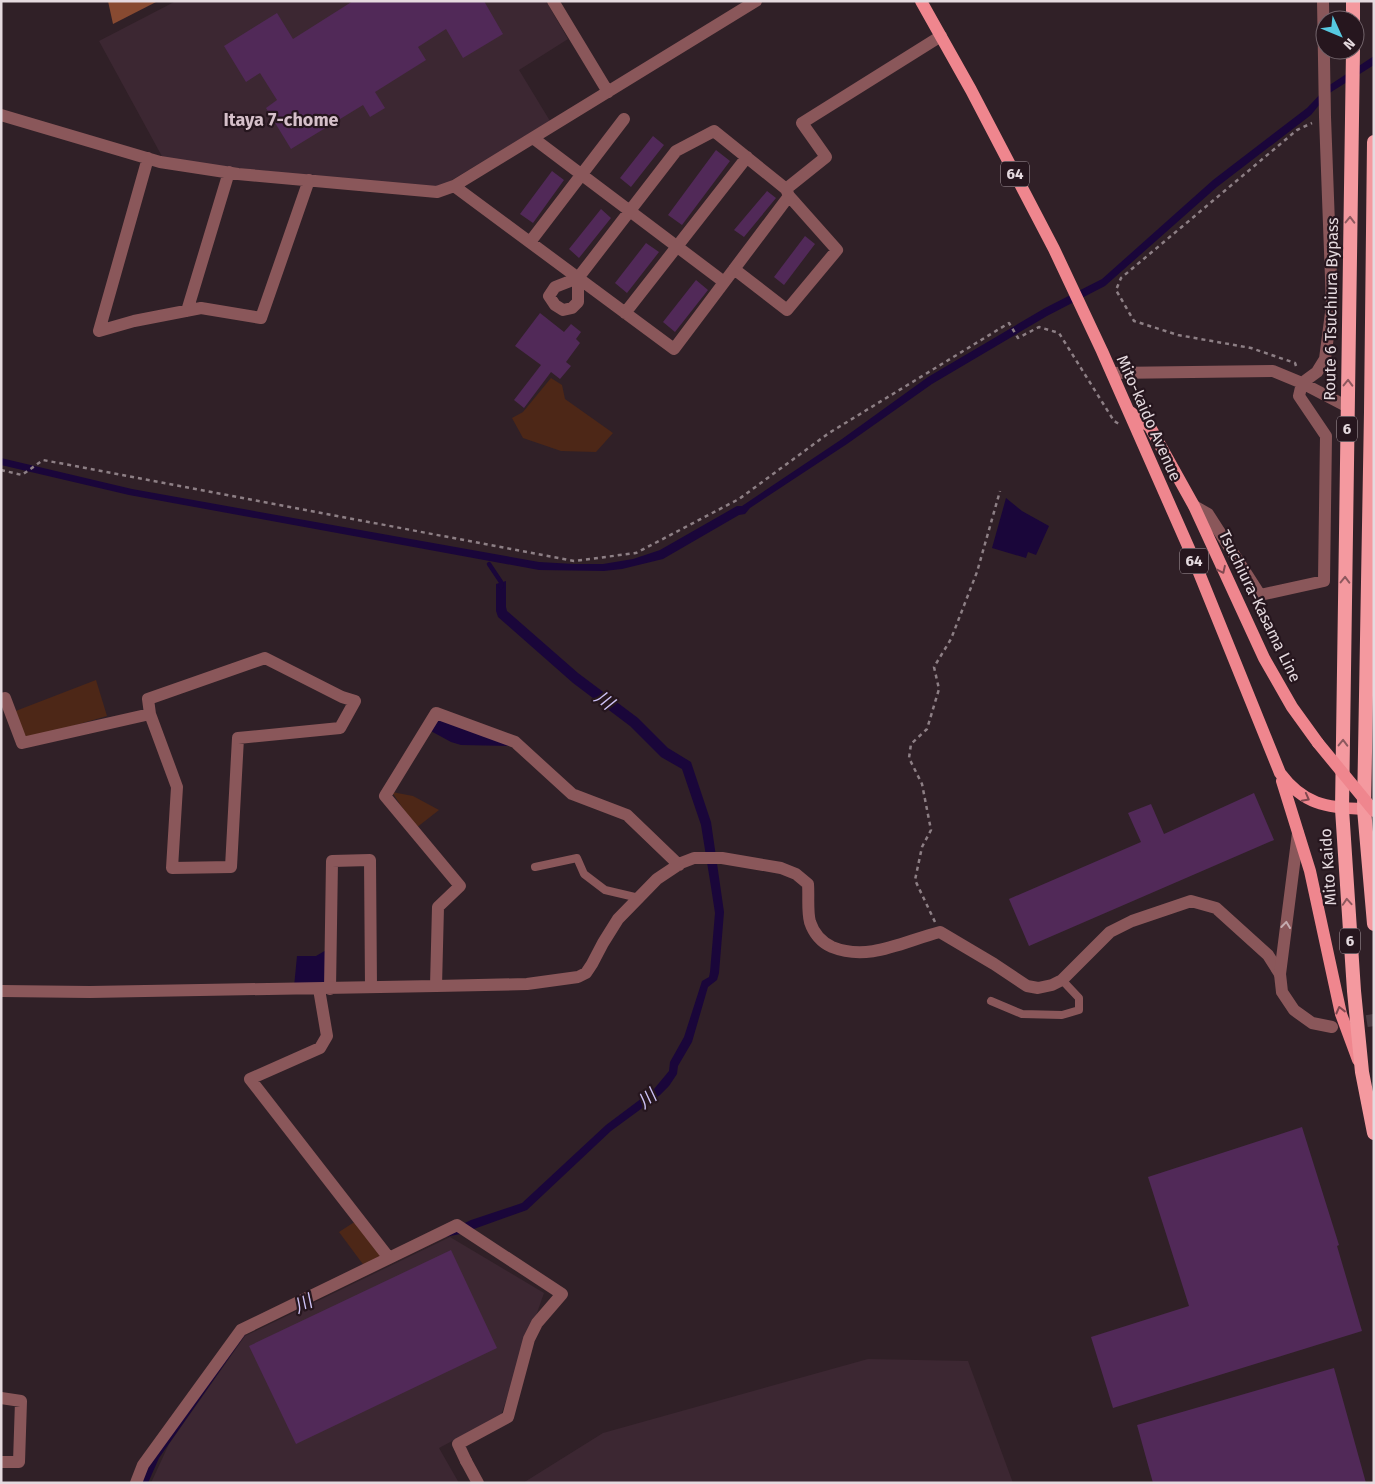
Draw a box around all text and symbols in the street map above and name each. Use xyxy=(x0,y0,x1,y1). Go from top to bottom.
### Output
north arrow xyxy=(1315,10,1365,60)
text: N xyxy=(1340,34,1358,53)
district label: Itaya 7-chome xyxy=(223,109,339,131)
road number: 64 xyxy=(1001,162,1029,186)
one-way arrow xyxy=(1345,216,1355,224)
street label: Route 6 Tsuchiura Bypass xyxy=(1320,217,1342,401)
street label: Mito-kaido Avenue xyxy=(1113,352,1185,484)
one-way arrow xyxy=(1343,378,1353,386)
road number: 6 xyxy=(1337,416,1357,442)
street label: Tsuchiura-Kasama Line xyxy=(1215,527,1305,685)
road number: 64 xyxy=(1180,548,1208,574)
one-way arrow xyxy=(1216,565,1227,574)
one-way arrow xyxy=(1340,576,1350,584)
water label: 川 xyxy=(590,686,619,715)
one-way arrow xyxy=(1337,738,1348,746)
one-way arrow xyxy=(1301,792,1310,802)
street label: Mito Kaido xyxy=(1316,828,1340,906)
one-way arrow xyxy=(1342,897,1353,905)
one-way arrow xyxy=(1280,921,1291,929)
road number: 6 xyxy=(1340,928,1360,954)
one-way arrow xyxy=(1336,1006,1346,1014)
water label: 川 xyxy=(633,1084,662,1113)
water label: 川 xyxy=(290,1289,318,1318)

